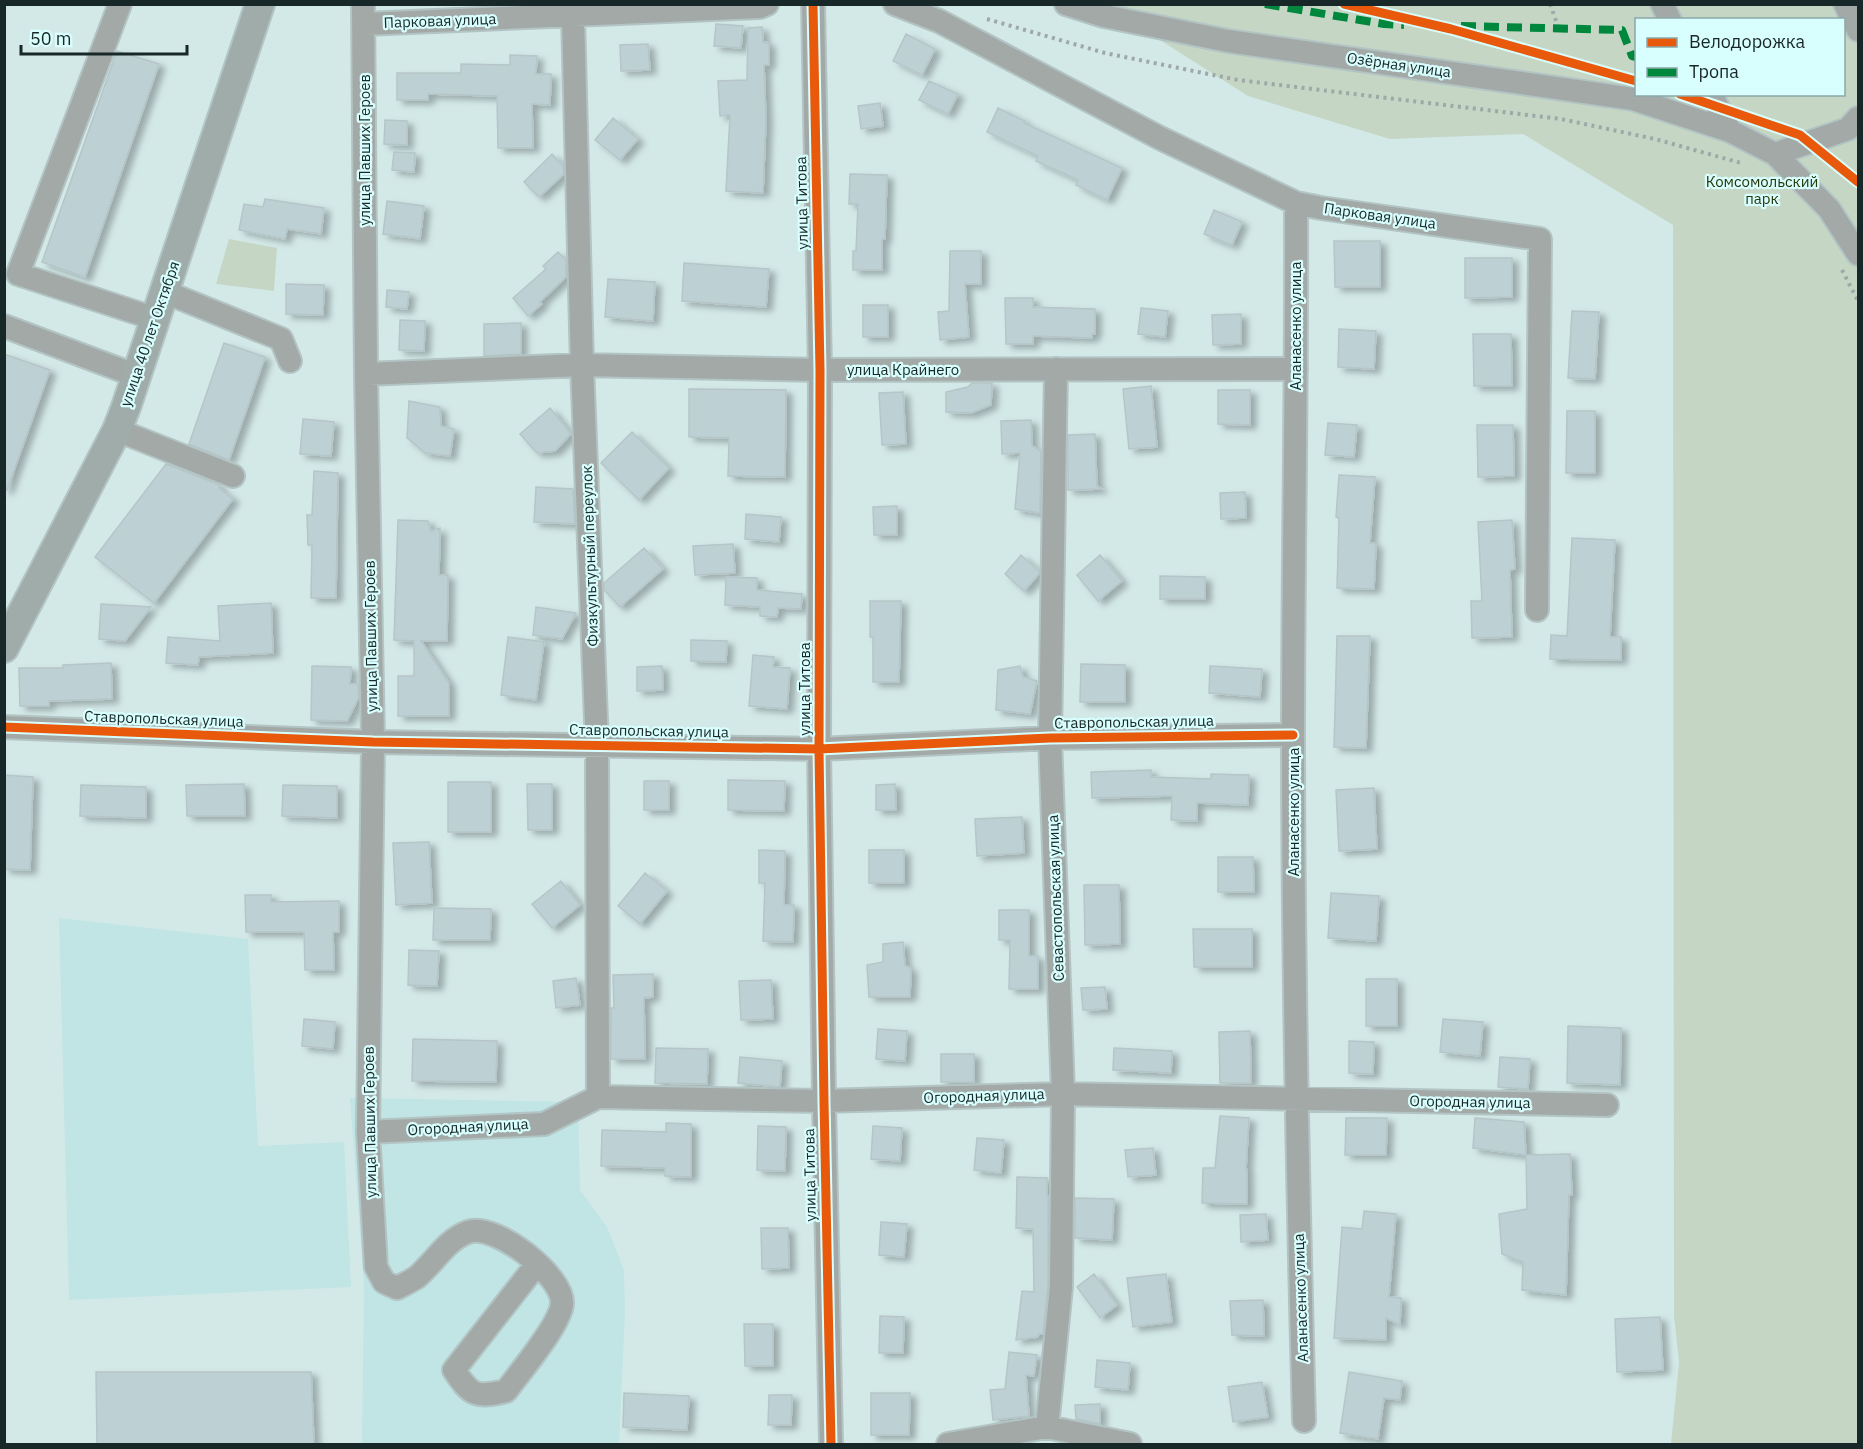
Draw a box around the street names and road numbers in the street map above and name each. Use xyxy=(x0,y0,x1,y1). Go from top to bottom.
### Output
street label: Парковая улица xyxy=(383,9,497,32)
street label: Озёрная улица xyxy=(1346,48,1452,81)
street label: улица Павших Героев xyxy=(355,74,374,226)
street label: улица Титова xyxy=(791,156,812,250)
street label: Парковая улица xyxy=(1323,198,1437,233)
street label: улица 40 лет Октября xyxy=(116,259,183,409)
street label: Аланасенко улица xyxy=(1286,261,1305,391)
street label: улица Крайнего xyxy=(847,360,959,379)
street label: Физкультурный переулок xyxy=(577,465,602,647)
street label: улица Павших Героев xyxy=(360,560,381,712)
street label: улица Титова xyxy=(795,642,814,736)
street label: Ставропольская улица xyxy=(84,706,244,731)
street label: Ставропольская улица xyxy=(1054,711,1214,732)
street label: Ставропольская улица xyxy=(569,720,729,741)
street label: Аланасенко улица xyxy=(1284,747,1303,877)
street label: Севастопольская улица xyxy=(1043,814,1068,982)
street label: улица Павших Героев xyxy=(359,1046,380,1198)
street label: Огородная улица xyxy=(923,1084,1045,1107)
street label: Огородная улица xyxy=(1409,1091,1531,1112)
street label: Огородная улица xyxy=(407,1114,529,1139)
street label: улица Титова xyxy=(799,1128,820,1222)
street label: Аланасенко улица xyxy=(1289,1233,1312,1363)

